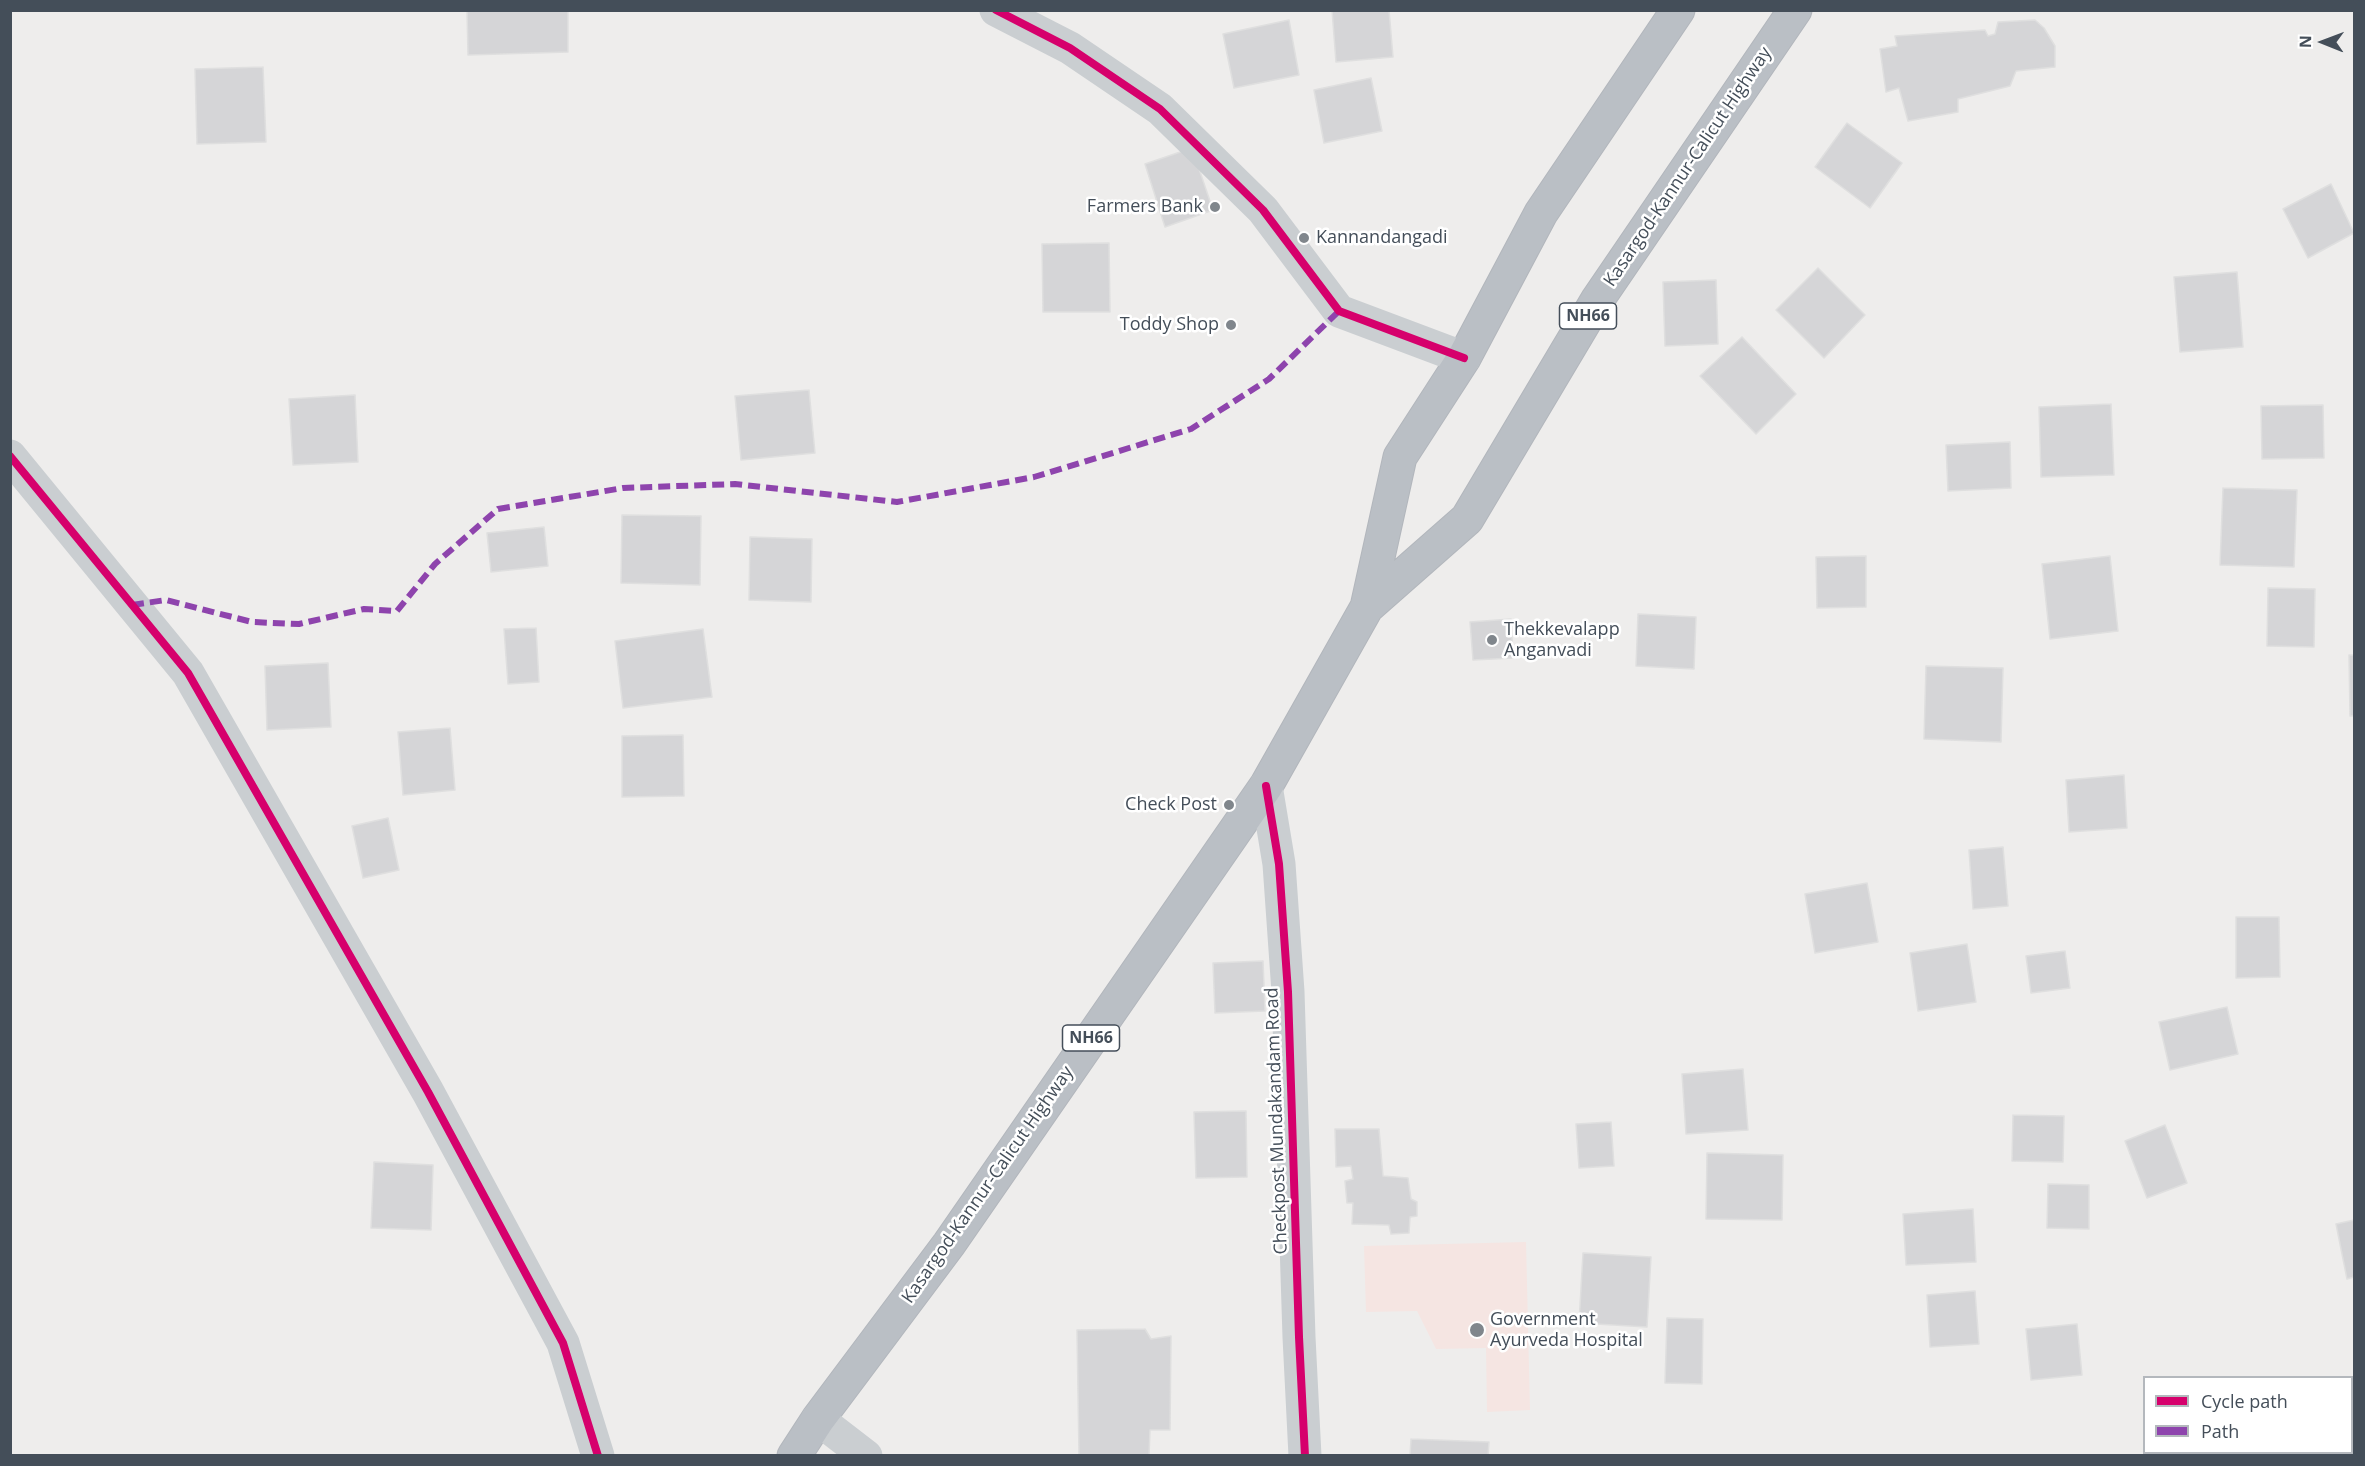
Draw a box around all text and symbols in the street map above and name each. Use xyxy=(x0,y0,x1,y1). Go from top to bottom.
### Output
north arrow xyxy=(2293,12,2353,72)
text: N xyxy=(2294,35,2316,48)
street label: Kasargod-Kannur-Calicut Highway xyxy=(1600,43,1776,291)
place label: Farmers Bank xyxy=(1087,196,1203,218)
marker: Farmers Bank xyxy=(1208,200,1222,214)
place label: Kannandangadi xyxy=(1316,227,1448,249)
marker: Kannandangadi xyxy=(1297,231,1311,245)
road number: NH66 xyxy=(1560,303,1616,329)
place label: Toddy Shop xyxy=(1120,314,1219,336)
marker: Toddy Shop xyxy=(1224,318,1238,332)
place label: Thekkevalapp Anganvadi xyxy=(1504,619,1620,662)
marker: Thekkevalapp Anganvadi xyxy=(1485,633,1499,647)
place label: Check Post xyxy=(1125,794,1217,816)
marker: Check Post xyxy=(1222,798,1236,812)
street label: Checkpost Mundakandam Road xyxy=(1262,987,1292,1255)
road number: NH66 xyxy=(1062,1025,1120,1051)
street label: Kasargod-Kannur-Calicut Highway xyxy=(898,1062,1078,1308)
place label: Government Ayurveda Hospital xyxy=(1490,1309,1643,1352)
marker: Government Ayurveda Hospital xyxy=(1468,1321,1486,1339)
legend xyxy=(2143,1376,2353,1454)
text: Cycle path xyxy=(2201,1389,2288,1413)
text: Path xyxy=(2201,1419,2239,1443)

